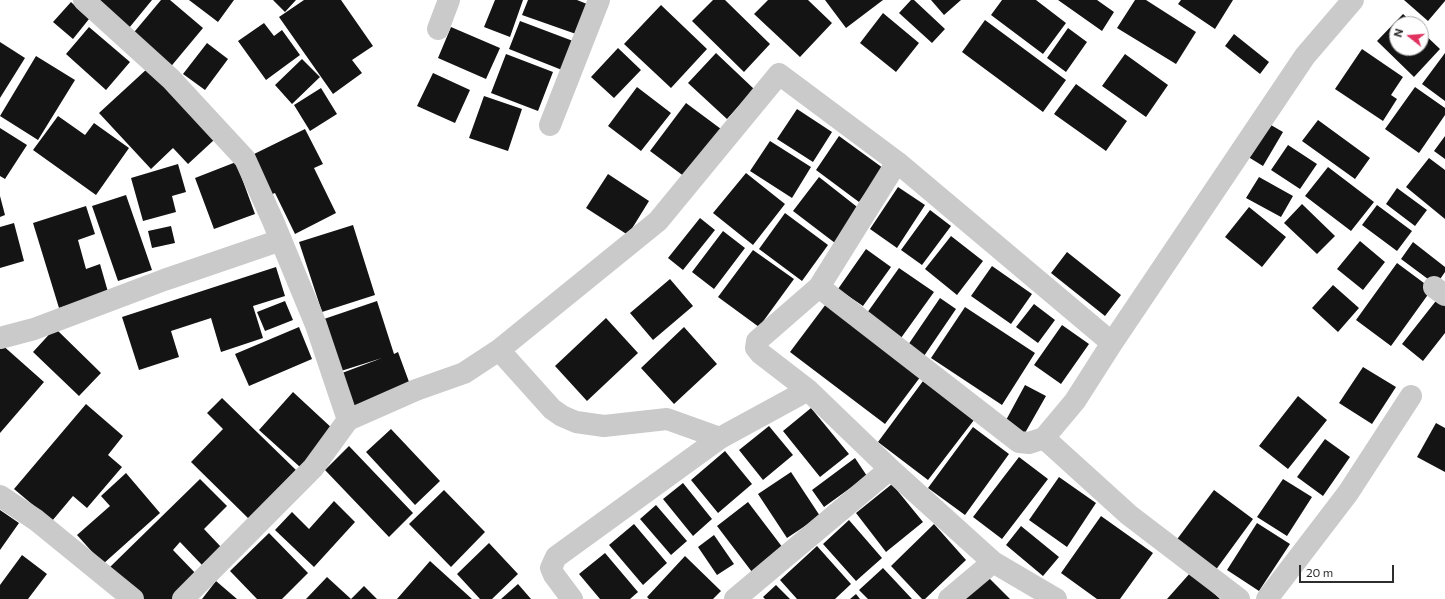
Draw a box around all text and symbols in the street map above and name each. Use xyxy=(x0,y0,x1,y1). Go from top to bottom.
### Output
north arrow xyxy=(1389,16,1429,56)
text: N xyxy=(1391,27,1405,38)
scale bar xyxy=(1301,557,1396,583)
text: 20 m xyxy=(1306,565,1333,579)

